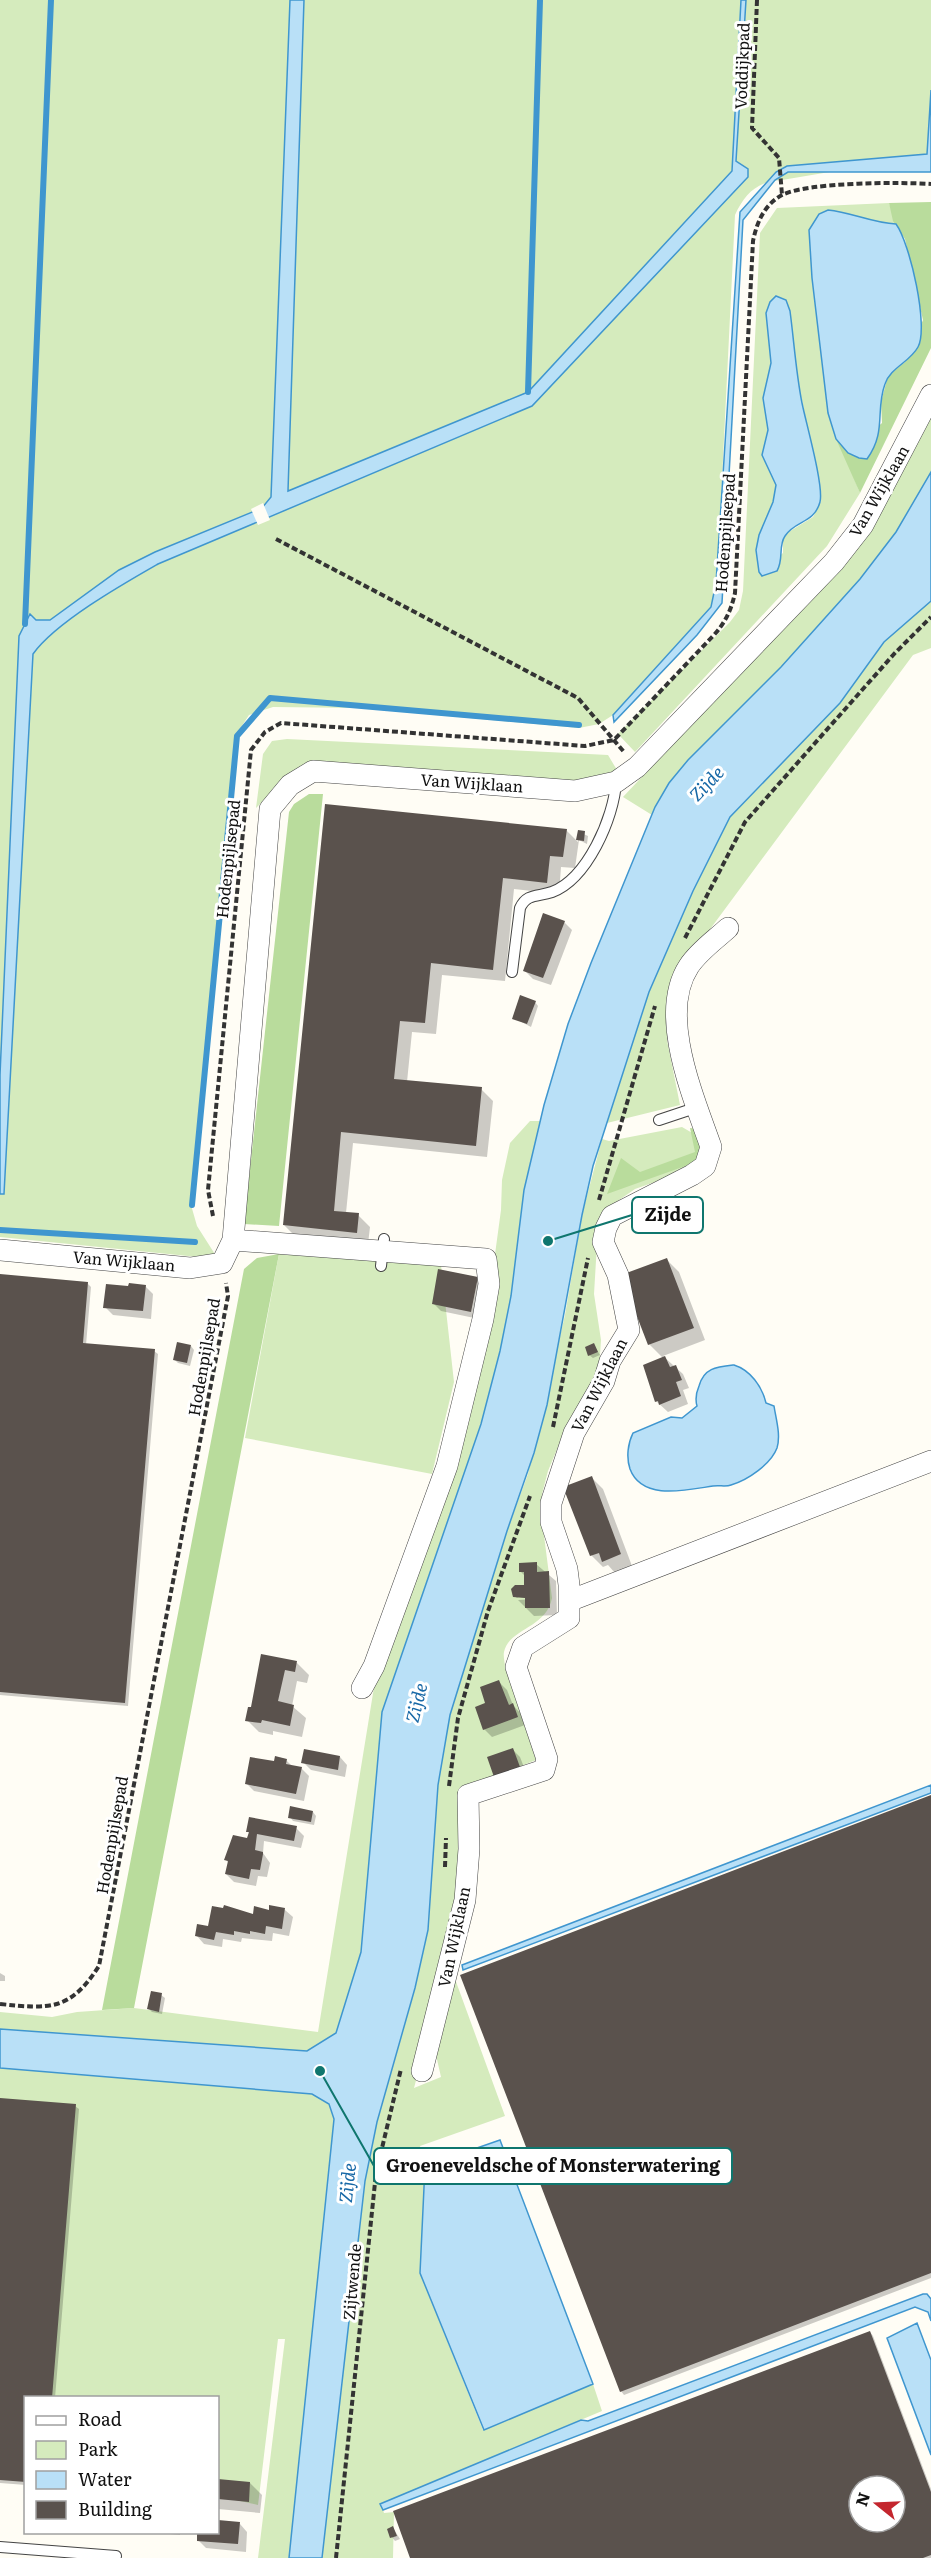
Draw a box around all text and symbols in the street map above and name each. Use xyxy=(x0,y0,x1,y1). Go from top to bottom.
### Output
street label: Voddijkpad xyxy=(727,22,755,110)
street label: Van Wijklaan xyxy=(842,440,914,541)
street label: Hodenpijlsepad xyxy=(708,472,740,593)
water label: Zijde xyxy=(682,759,730,807)
street label: Van Wijklaan xyxy=(420,766,525,798)
street label: Hodenpijlsepad xyxy=(209,798,245,920)
callout: Zijde xyxy=(632,1197,703,1233)
text: Zijde xyxy=(645,1200,691,1227)
street label: Van Wijklaan xyxy=(72,1244,177,1276)
street label: Hodenpijlsepad xyxy=(181,1296,225,1418)
street label: Van Wijklaan xyxy=(564,1333,632,1436)
water label: Zijde xyxy=(398,1680,434,1725)
street label: Hodenpijlsepad xyxy=(89,1774,133,1896)
street label: Van Wijklaan xyxy=(431,1884,476,1990)
callout: Groeneveldsche of Monsterwatering xyxy=(374,2148,732,2184)
text: Groeneveldsche of Monsterwatering xyxy=(386,2151,721,2178)
water label: Zijde xyxy=(331,2161,362,2204)
street label: Zijtwende xyxy=(336,2243,366,2321)
legend xyxy=(24,2396,219,2534)
text: Road xyxy=(78,2405,122,2432)
text: Park xyxy=(78,2435,119,2462)
text: Water xyxy=(78,2465,132,2492)
north arrow xyxy=(847,2474,907,2534)
text: N xyxy=(848,2489,875,2509)
text: Building xyxy=(78,2495,153,2522)

